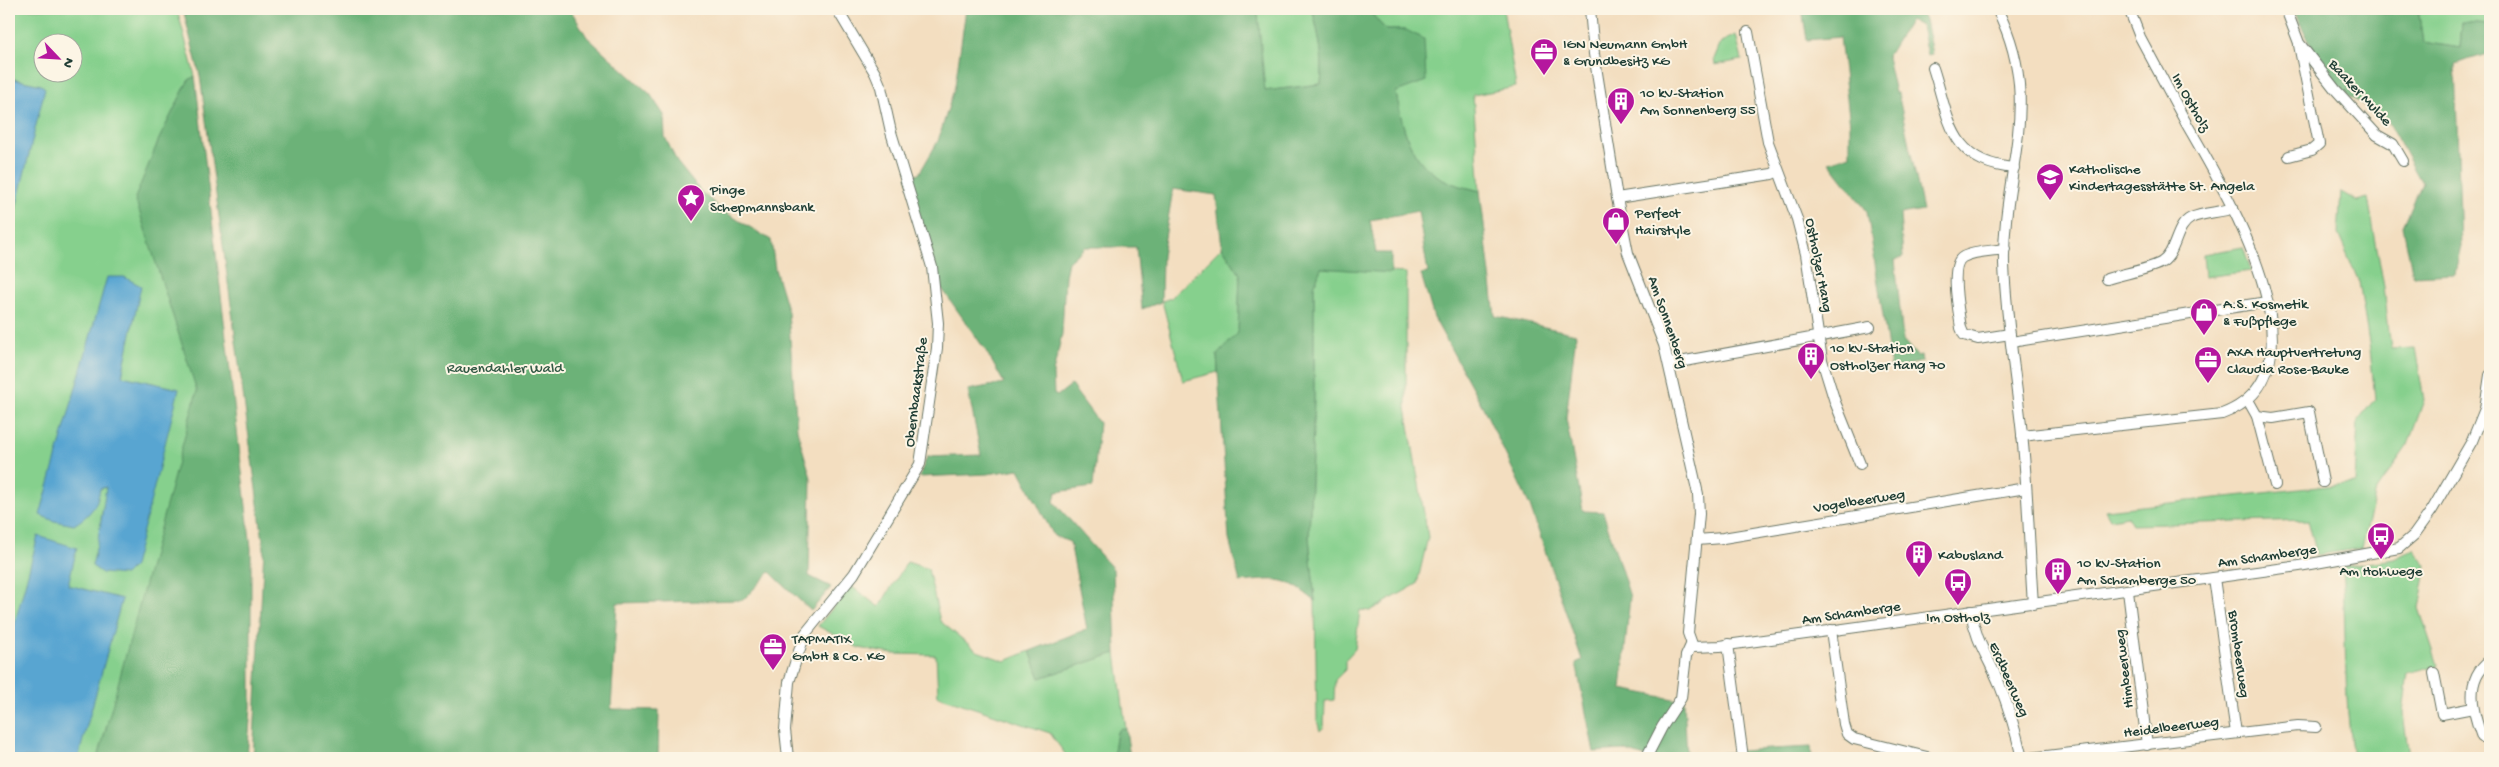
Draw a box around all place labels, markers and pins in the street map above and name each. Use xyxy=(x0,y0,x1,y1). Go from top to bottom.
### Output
place label: IGN Neumann GmbH & Grundbesitz KG xyxy=(1563,36,1688,71)
office icon: IGN Neumann GmbH & Grundbesitz KG xyxy=(1529,37,1559,76)
place label: 10 kV-Station Am Sonnenberg 55 xyxy=(1639,85,1756,120)
building icon: 10 kV-Station Am Sonnenberg 55 xyxy=(1606,86,1636,125)
place label: Katholische Kindertagesstätte St. Angela xyxy=(2069,161,2255,196)
school or university icon: Katholische Kindertagesstätte St. Angela xyxy=(2035,162,2065,201)
place label: Pinge Schepmannsbank xyxy=(709,182,815,217)
place icon: Pinge Schepmannsbank xyxy=(676,183,706,222)
place label: Perfect Hairstyle xyxy=(1634,205,1691,240)
shop icon: Perfect Hairstyle xyxy=(1601,206,1631,245)
place label: A.S. Kosmetik & Fußpflege xyxy=(2223,296,2309,331)
shop icon: A.S. Kosmetik & Fußpflege xyxy=(2189,297,2219,336)
place label: 10 kV-Station Ostholzer Hang 70 xyxy=(1829,340,1946,375)
building icon: 10 kV-Station Ostholzer Hang 70 xyxy=(1796,341,1826,380)
place label: AXA Hauptvertretung Claudia Rose-Bauke xyxy=(2227,344,2361,379)
office icon: AXA Hauptvertretung Claudia Rose-Bauke xyxy=(2193,345,2223,384)
bus stop icon: Am Hohwege xyxy=(2366,521,2396,560)
building icon: Kabusland xyxy=(1904,539,1934,578)
place label: Kabusland xyxy=(1938,547,2004,565)
place label: 10 kV-Station Am Schamberge 50 xyxy=(2076,555,2197,590)
building icon: 10 kV-Station Am Schamberge 50 xyxy=(2043,556,2073,595)
place label: Am Hohwege xyxy=(2339,563,2423,581)
bus stop icon: Im Ostholz xyxy=(1943,567,1973,606)
place label: Im Ostholz xyxy=(1926,609,1991,627)
place label: TAPMATIX GmbH & Co. KG xyxy=(791,631,885,666)
office icon: TAPMATIX GmbH & Co. KG xyxy=(758,632,788,671)

